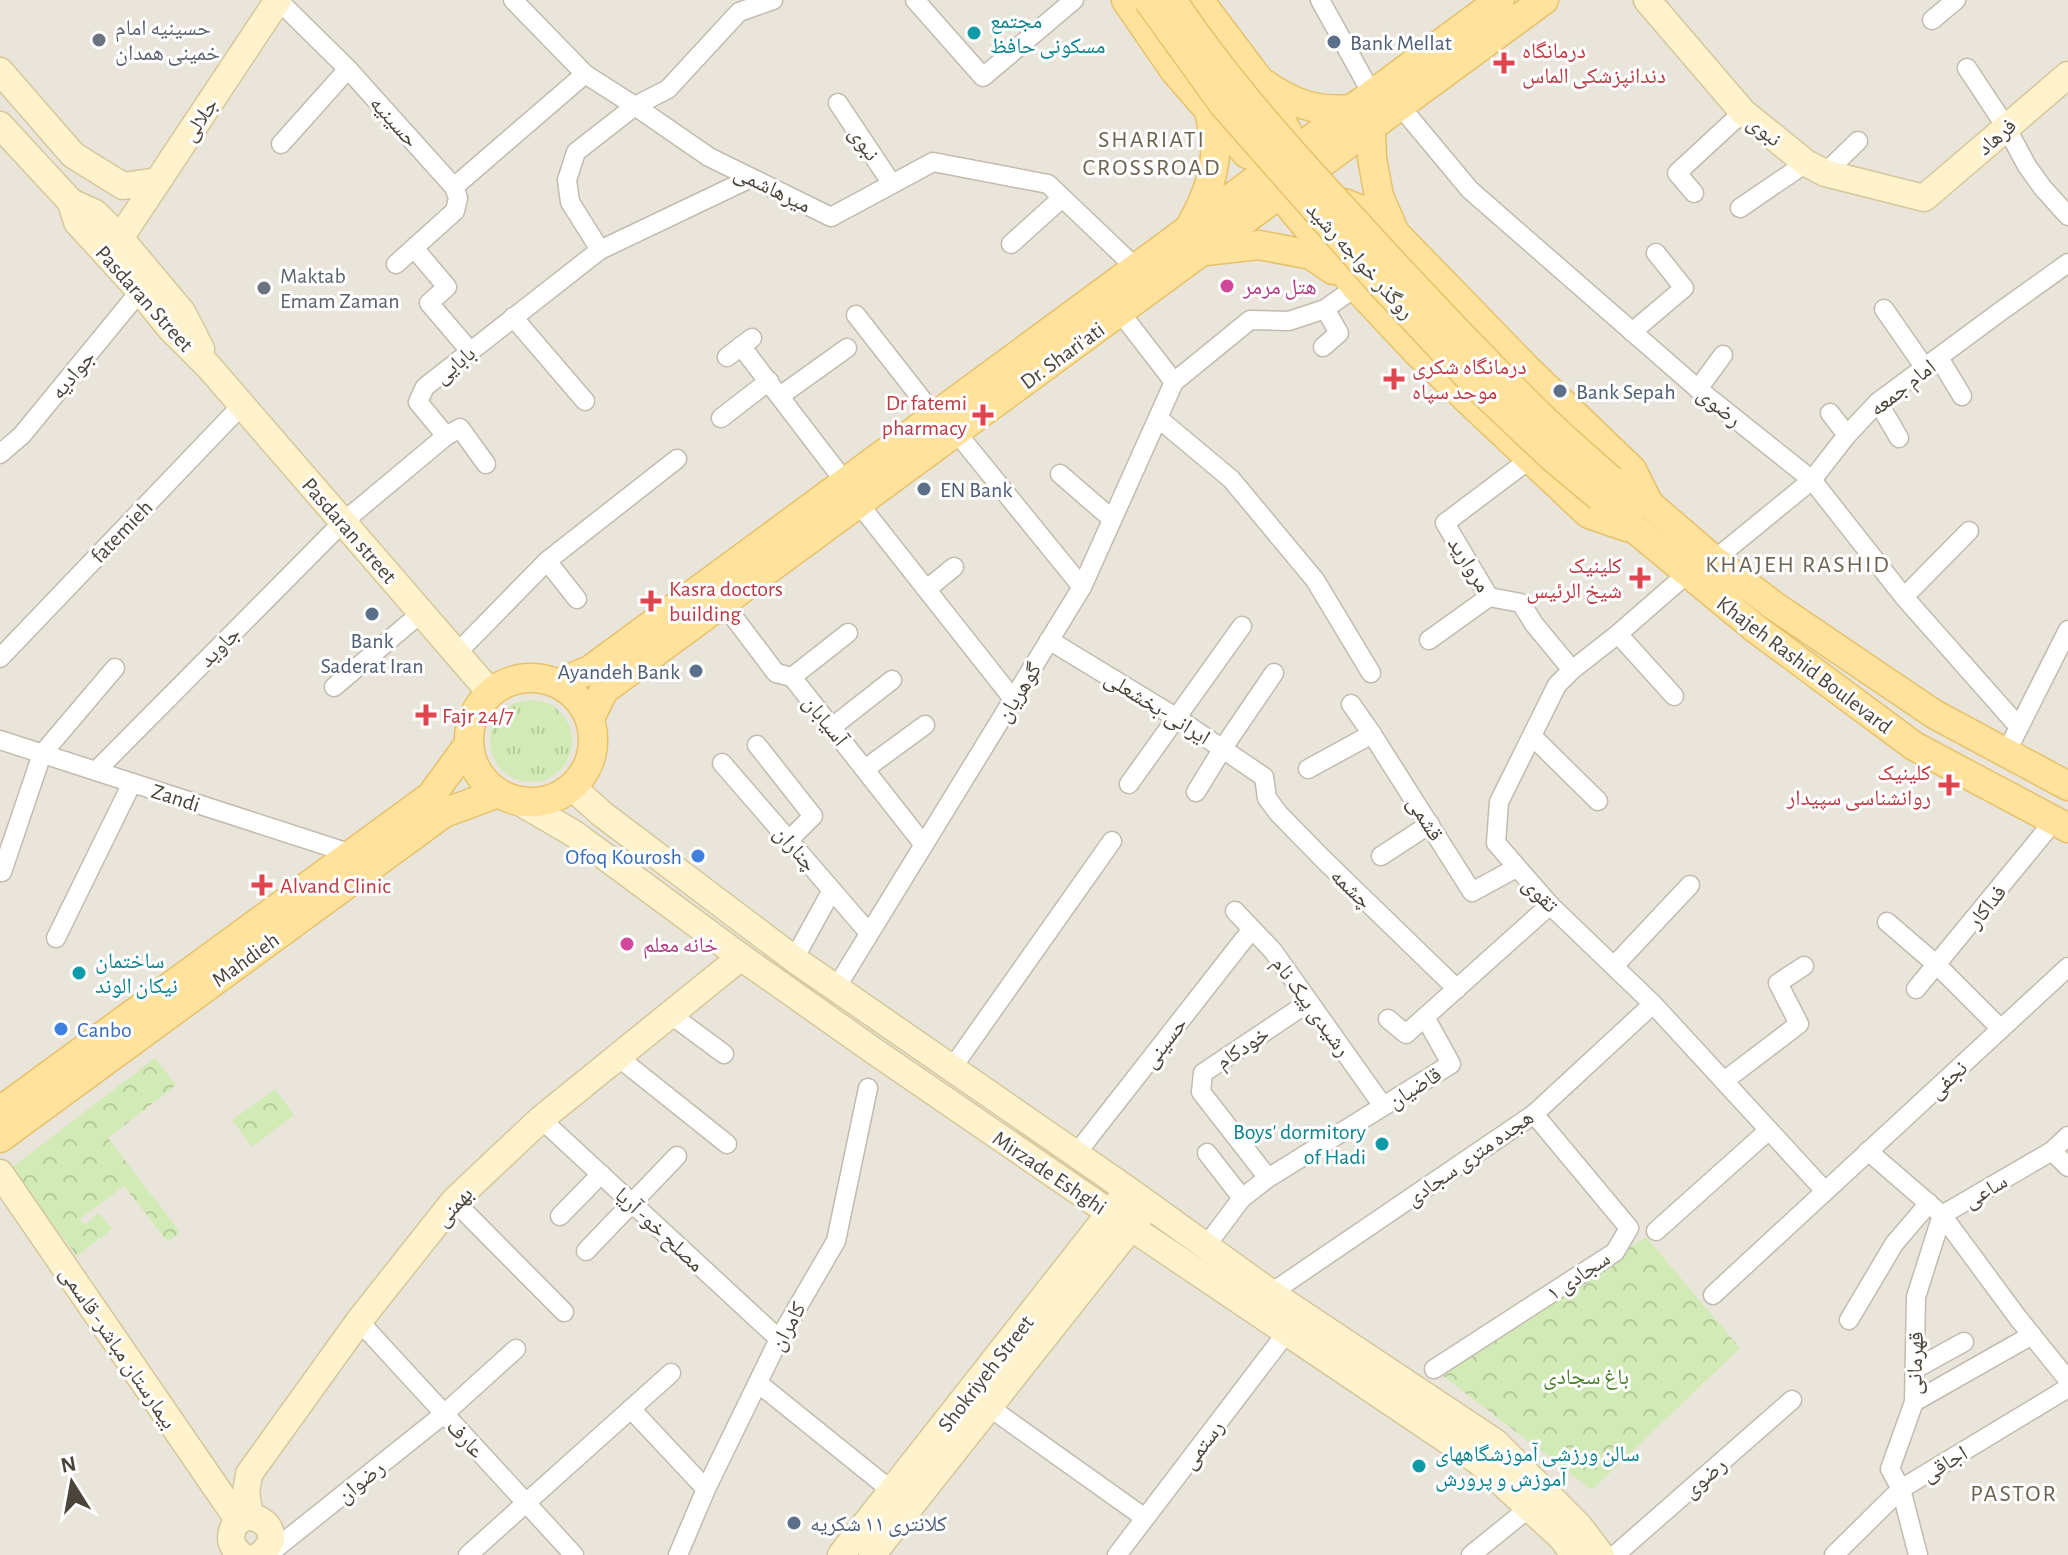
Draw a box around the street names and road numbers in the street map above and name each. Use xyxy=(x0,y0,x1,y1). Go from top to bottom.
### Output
street label: حسینیه xyxy=(365,92,423,152)
street label: جلالی xyxy=(178,94,224,146)
street label: نبوی xyxy=(1742,111,1785,152)
street label: فرهاد xyxy=(1973,114,2021,160)
street label: نبوی xyxy=(843,122,883,166)
street label: میرهاشمی xyxy=(730,161,814,219)
street label: روگذر خواجه رشید xyxy=(1302,198,1418,324)
street label: Pasdaran Street xyxy=(91,241,197,356)
street label: Dr. Shari'ati xyxy=(1016,318,1109,394)
street label: بابایی xyxy=(430,342,481,389)
street label: جوادیه xyxy=(46,346,100,404)
street label: امام جمعه xyxy=(1865,355,1942,423)
street label: رضوی xyxy=(1692,383,1746,433)
street label: Pasdaran street xyxy=(298,474,401,588)
street label: fatemieh xyxy=(87,496,157,567)
street label: مروارید xyxy=(1443,533,1495,597)
street label: Khajeh Rashid Boulevard xyxy=(1713,592,1896,738)
street label: جاوید xyxy=(195,622,245,672)
street label: گوهریان xyxy=(992,659,1047,727)
street label: ایرانی-بخشعلی xyxy=(1100,667,1214,751)
street label: آسیابان xyxy=(797,691,852,752)
street label: Zandi xyxy=(149,780,203,816)
street label: قشمی xyxy=(1401,792,1447,846)
street label: چناران xyxy=(768,822,821,877)
street label: چشمه xyxy=(1325,864,1376,914)
street label: تقوی xyxy=(1517,873,1562,918)
street label: فداکار xyxy=(1962,881,2010,933)
street label: Mahdieh xyxy=(208,928,283,991)
street label: رشیدی پیک نام xyxy=(1265,953,1355,1062)
street label: حسینی xyxy=(1138,1013,1193,1073)
street label: خودکام xyxy=(1212,1022,1275,1076)
street label: نجفی xyxy=(1924,1057,1973,1104)
street label: قاضیان xyxy=(1384,1063,1446,1114)
street label: هجده متری سجادی xyxy=(1402,1106,1539,1212)
street label: Mirzade Eshghi xyxy=(989,1127,1110,1219)
street label: ساعی xyxy=(1960,1170,2012,1214)
street label: بهمنی xyxy=(430,1183,478,1232)
street label: مصلح خو- آریا xyxy=(609,1183,708,1278)
street label: سجادی ۱ xyxy=(1543,1247,1615,1306)
street label: بیمارستان مباشر- قاسمی xyxy=(54,1262,181,1434)
street label: کامران xyxy=(766,1299,812,1355)
street label: Shokriyeh Street xyxy=(934,1311,1038,1436)
street label: قهرمانی xyxy=(1903,1331,1929,1395)
street label: عارف xyxy=(442,1415,488,1462)
street label: رستمی xyxy=(1177,1416,1230,1474)
street label: اجاقی xyxy=(1918,1442,1972,1488)
street label: رضوی xyxy=(1679,1453,1732,1504)
street label: رضوان xyxy=(333,1456,390,1509)

